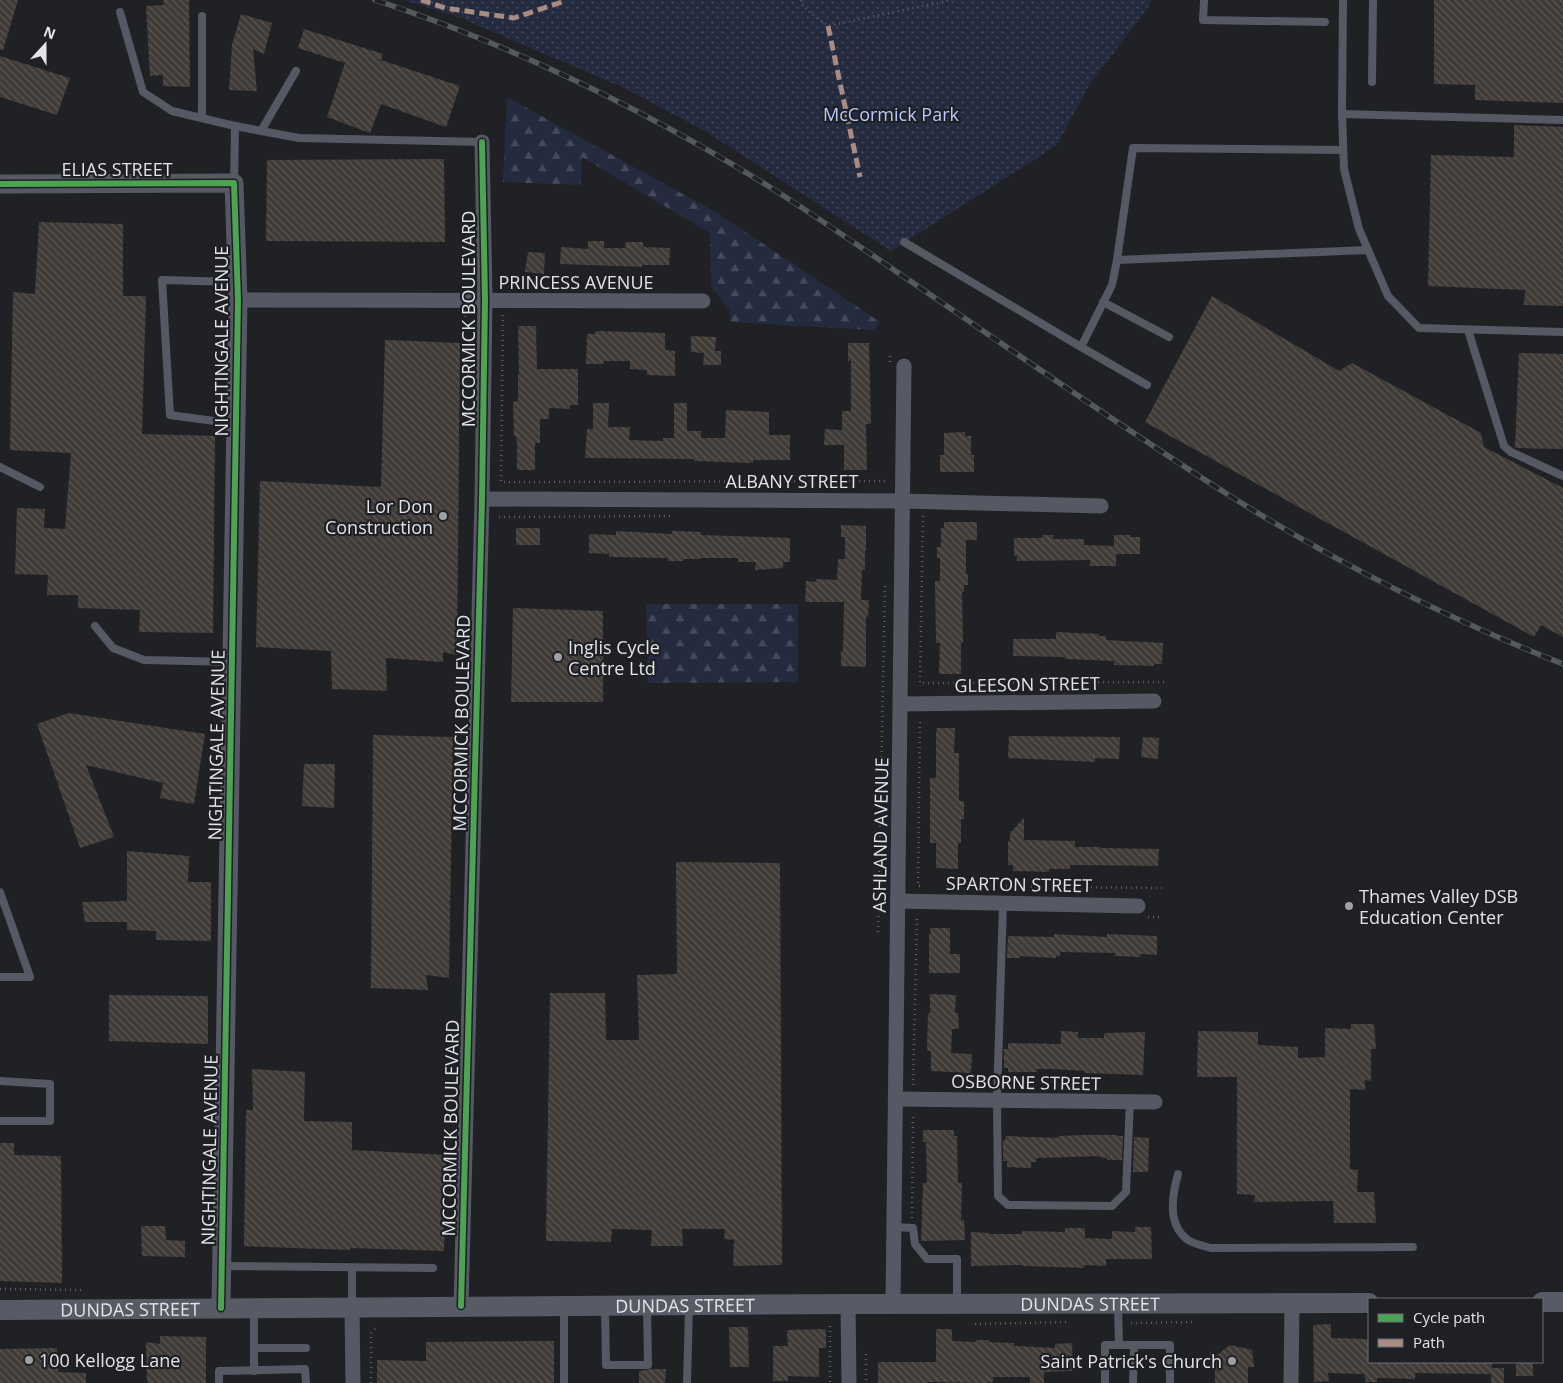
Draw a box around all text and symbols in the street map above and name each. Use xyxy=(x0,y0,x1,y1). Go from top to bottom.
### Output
north arrow xyxy=(20,20,70,70)
text: N xyxy=(41,21,59,43)
park label: McCormick Park xyxy=(823,102,960,126)
street label: ELIAS STREET xyxy=(61,157,173,181)
street label: MCCORMICK BOULEVARD xyxy=(456,211,480,427)
street label: NIGHTINGALE AVENUE xyxy=(209,246,233,436)
street label: PRINCESS AVENUE xyxy=(498,270,654,294)
street label: ALBANY STREET xyxy=(726,469,859,493)
place label: Lor Don Construction xyxy=(325,494,433,539)
marker: Lor Don Construction xyxy=(437,510,449,522)
street label: MCCORMICK BOULEVARD xyxy=(447,614,475,832)
place label: Inglis Cycle Centre Ltd xyxy=(568,635,660,680)
street label: NIGHTINGALE AVENUE xyxy=(202,649,230,841)
marker: Inglis Cycle Centre Ltd xyxy=(552,651,564,663)
street label: GLEESON STREET xyxy=(954,671,1100,697)
street label: ASHLAND AVENUE xyxy=(867,757,893,913)
street label: SPARTON STREET xyxy=(946,871,1092,897)
place label: Thames Valley DSB Education Center xyxy=(1359,884,1518,929)
marker: Thames Valley DSB Education Center xyxy=(1343,900,1355,912)
street label: MCCORMICK BOULEVARD xyxy=(436,1019,464,1237)
street label: NIGHTINGALE AVENUE xyxy=(195,1054,223,1246)
street label: OSBORNE STREET xyxy=(951,1069,1101,1095)
street label: DUNDAS STREET xyxy=(1020,1291,1160,1316)
street label: DUNDAS STREET xyxy=(615,1293,755,1318)
street label: DUNDAS STREET xyxy=(60,1297,200,1322)
legend xyxy=(1368,1298,1543,1363)
text: Cycle path xyxy=(1413,1307,1485,1327)
text: Path xyxy=(1413,1332,1445,1352)
place label: 100 Kellogg Lane xyxy=(39,1348,180,1372)
place label: Saint Patrick's Church xyxy=(1041,1349,1222,1373)
marker: 100 Kellogg Lane xyxy=(23,1354,35,1366)
marker: Saint Patrick's Church xyxy=(1226,1355,1238,1367)

